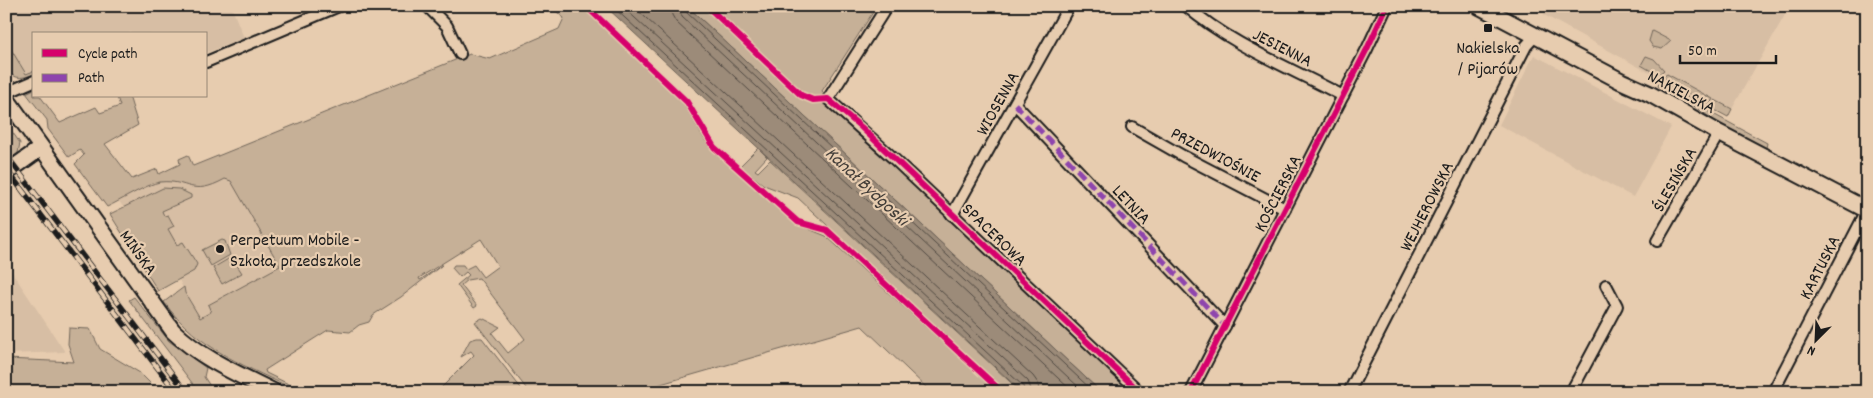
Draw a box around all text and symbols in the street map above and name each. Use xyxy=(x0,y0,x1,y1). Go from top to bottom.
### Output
marker: Nakielska / Pijarów xyxy=(1482,22,1494,34)
street label: JESIENNA xyxy=(1248,24,1316,75)
legend xyxy=(32,32,208,98)
scale bar xyxy=(1680,32,1777,64)
place label: Nakielska / Pijarów xyxy=(1456,37,1520,83)
text: 50 m xyxy=(1688,41,1717,63)
text: Cycle path xyxy=(78,44,138,66)
street label: NAKIELSKA xyxy=(1642,65,1720,122)
street label: WIOSENNA xyxy=(971,67,1027,141)
text: Path xyxy=(78,68,104,90)
street label: PRZEDWIOŚNIE xyxy=(1165,122,1264,190)
water label: Kanał Bydgoski xyxy=(818,141,916,236)
street label: ŚLESIŃSKA xyxy=(1648,143,1705,217)
street label: KOŚCIERSKA xyxy=(1249,151,1309,237)
street label: WEJHEROWSKA xyxy=(1395,158,1462,256)
street label: LETNIA xyxy=(1105,180,1155,232)
street label: SPACEROWA xyxy=(955,198,1032,273)
street label: MIŃSKA xyxy=(112,226,162,281)
place label: Perpetuum Mobile - Szkoła, przedszkole xyxy=(230,229,361,275)
street label: KARTUSKA xyxy=(1794,232,1848,304)
marker: Perpetuum Mobile - Szkoła, przedszkole xyxy=(214,243,226,255)
north arrow xyxy=(1790,316,1840,366)
text: N xyxy=(1804,339,1819,361)

